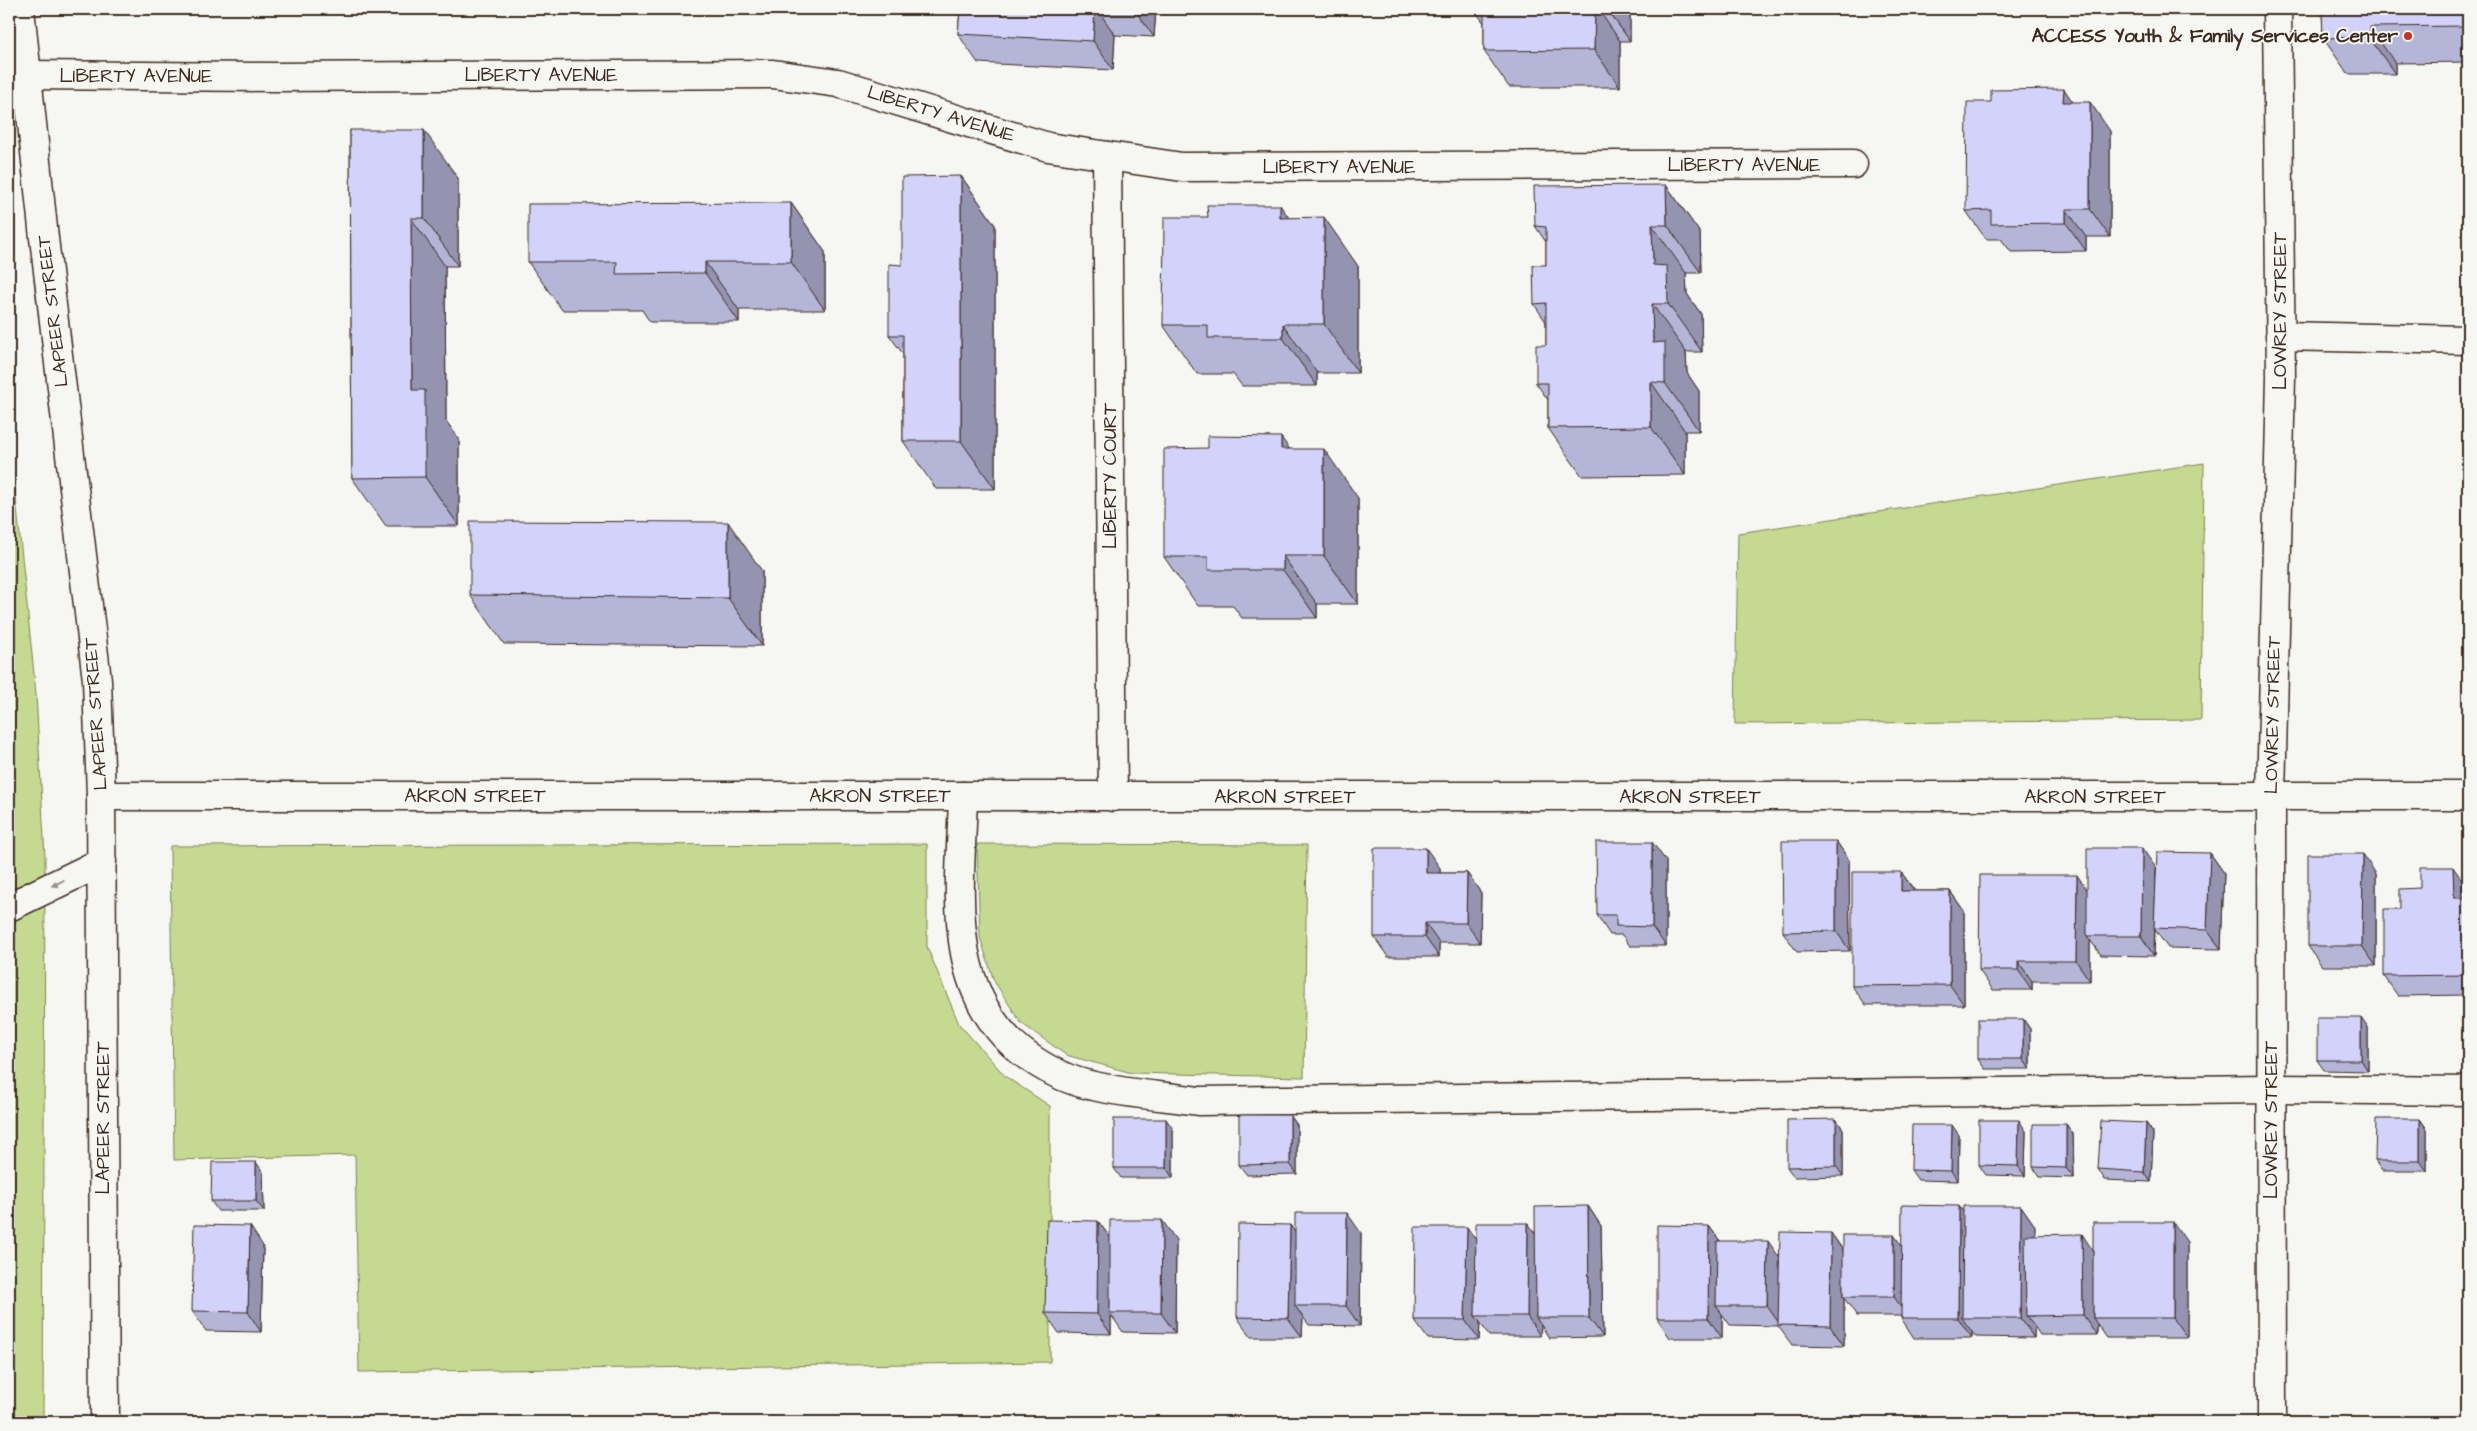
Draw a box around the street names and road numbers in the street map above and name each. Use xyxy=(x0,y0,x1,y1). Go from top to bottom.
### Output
street label: LIBERTY AVENUE xyxy=(464,62,618,89)
street label: LIBERTY AVENUE xyxy=(59,63,213,90)
street label: LIBERTY AVENUE xyxy=(864,79,1018,149)
street label: LIBERTY AVENUE xyxy=(1667,152,1821,179)
street label: LIBERTY AVENUE xyxy=(1262,154,1416,181)
street label: LOWREY STREET xyxy=(2267,232,2294,390)
street label: LAPEER STREET xyxy=(30,233,76,389)
street label: LIBERTY COURT xyxy=(1097,403,1124,549)
street label: LOWREY STREET xyxy=(2258,636,2288,794)
street label: LAPEER STREET xyxy=(77,637,115,791)
street label: AKRON STREET xyxy=(404,783,546,810)
street label: AKRON STREET xyxy=(809,783,951,810)
street label: AKRON STREET xyxy=(1214,784,1356,811)
street label: AKRON STREET xyxy=(1619,784,1761,811)
street label: AKRON STREET xyxy=(2024,784,2166,811)
street label: LAPEER STREET xyxy=(90,1041,117,1195)
street label: LOWREY STREET xyxy=(2258,1041,2285,1199)

